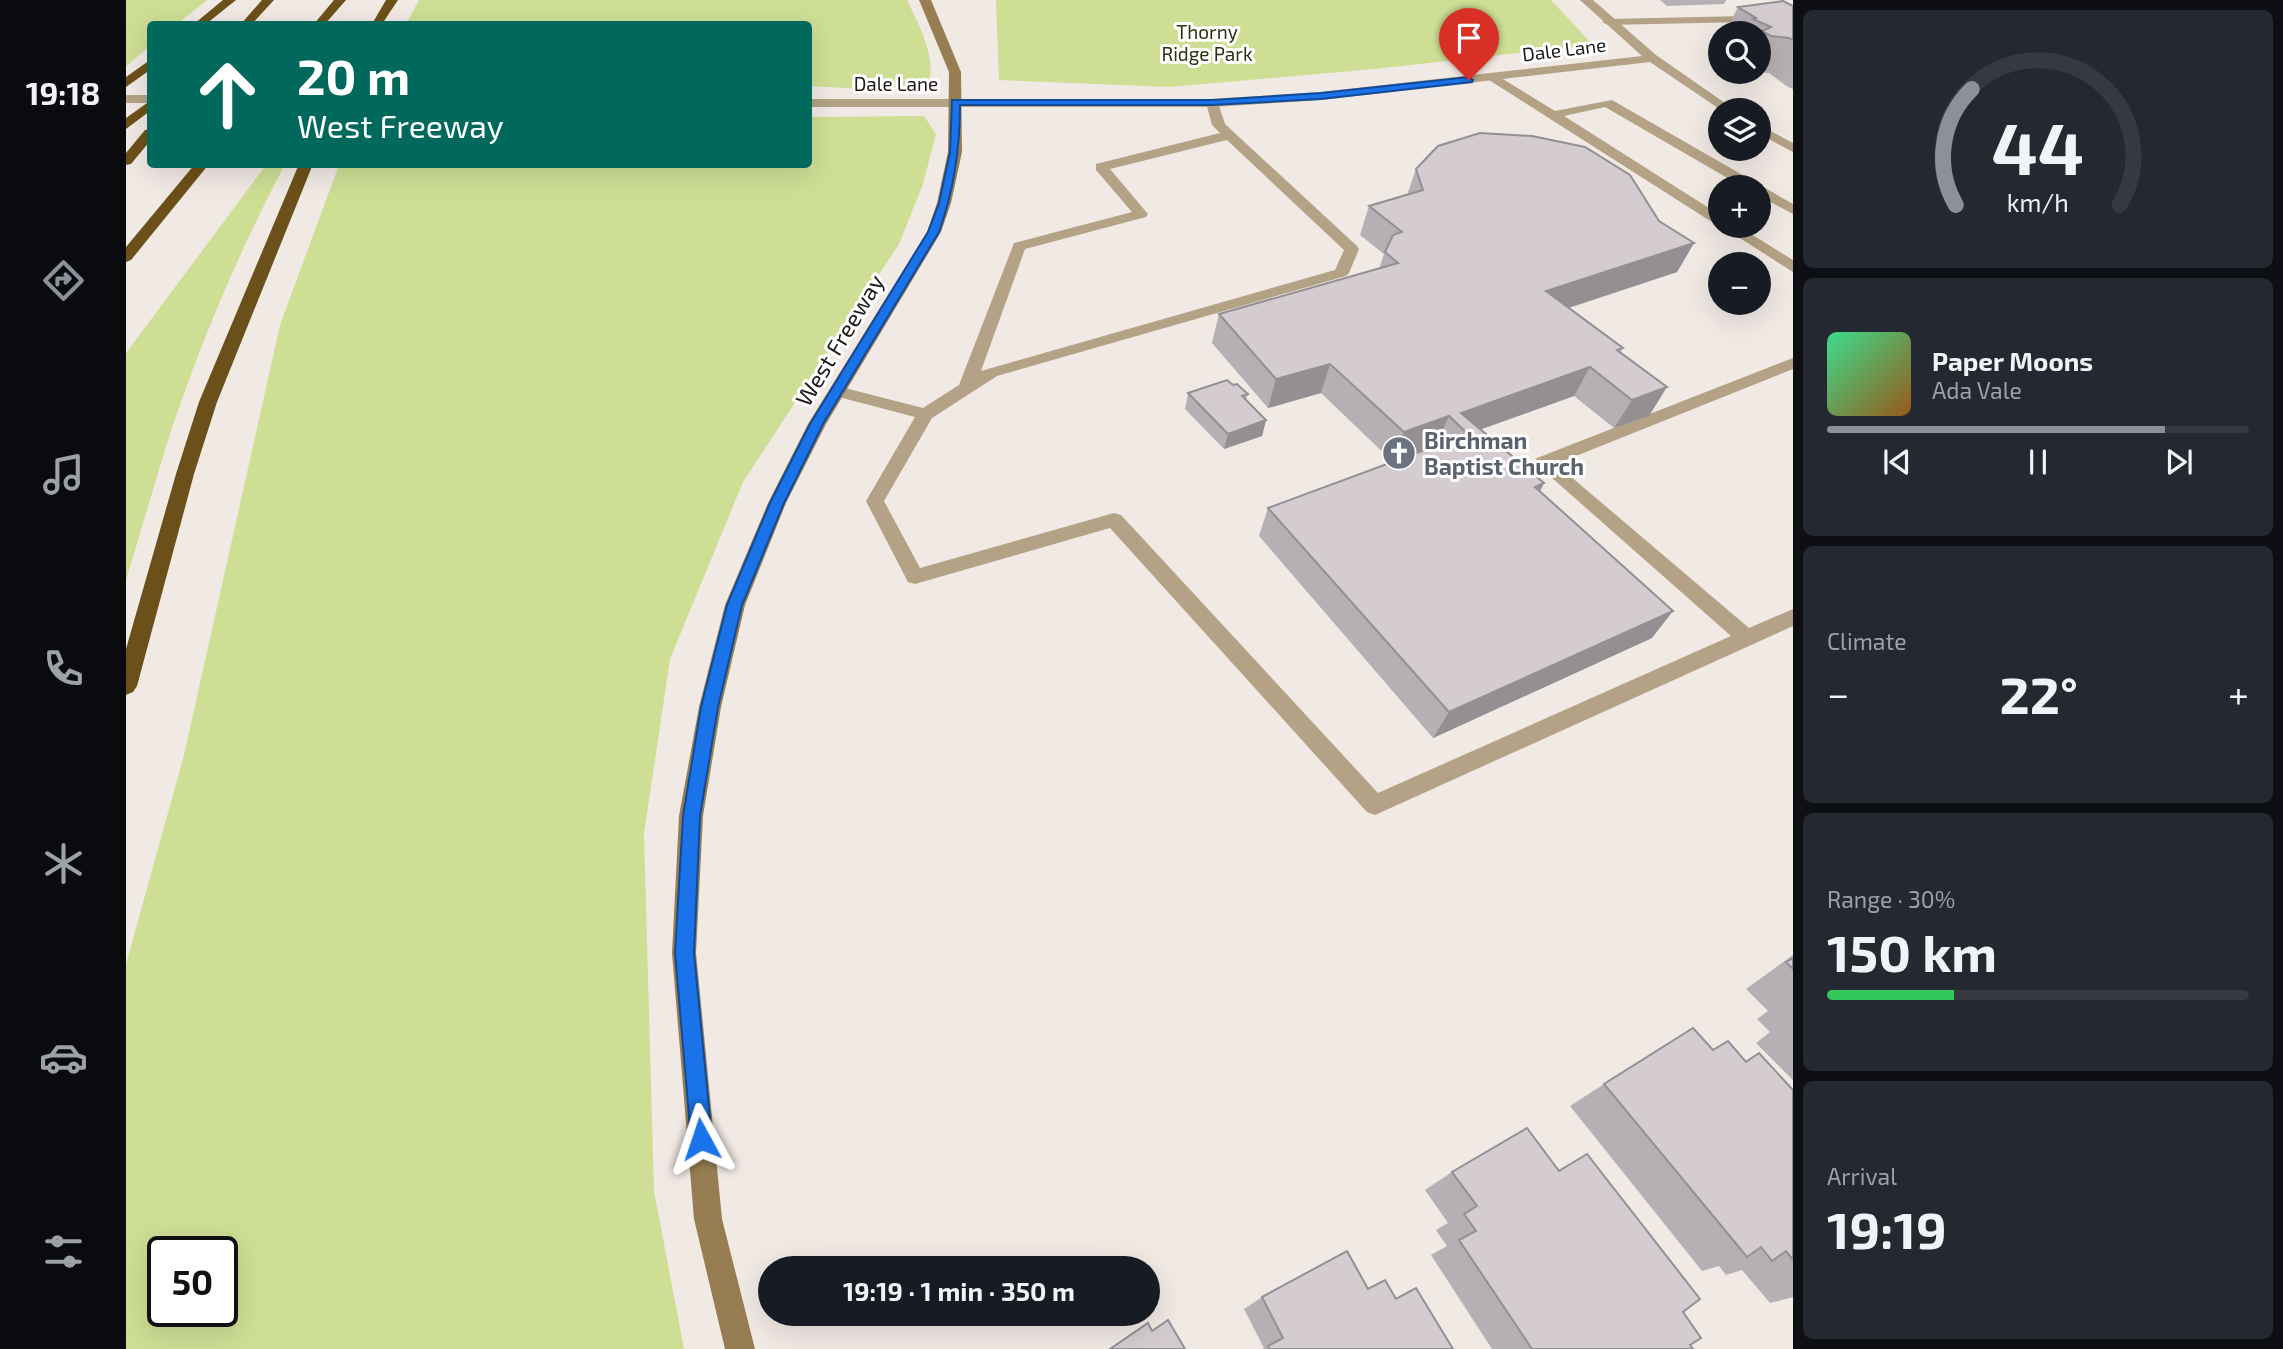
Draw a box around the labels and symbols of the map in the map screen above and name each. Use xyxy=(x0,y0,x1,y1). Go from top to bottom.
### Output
pin xyxy=(1439,8,1499,80)
park label: Thorny Ridge Park xyxy=(1161,20,1253,65)
street label: Dale Lane xyxy=(1521,32,1607,66)
street label: Dale Lane xyxy=(854,72,938,95)
street label: West Freeway xyxy=(789,269,889,411)
place label: Birchman Baptist Church xyxy=(1424,426,1584,480)
church icon: Birchman Baptist Church xyxy=(1380,434,1418,472)
position arrow xyxy=(664,1102,738,1176)
speed limit sign: 50 xyxy=(147,1236,238,1327)

